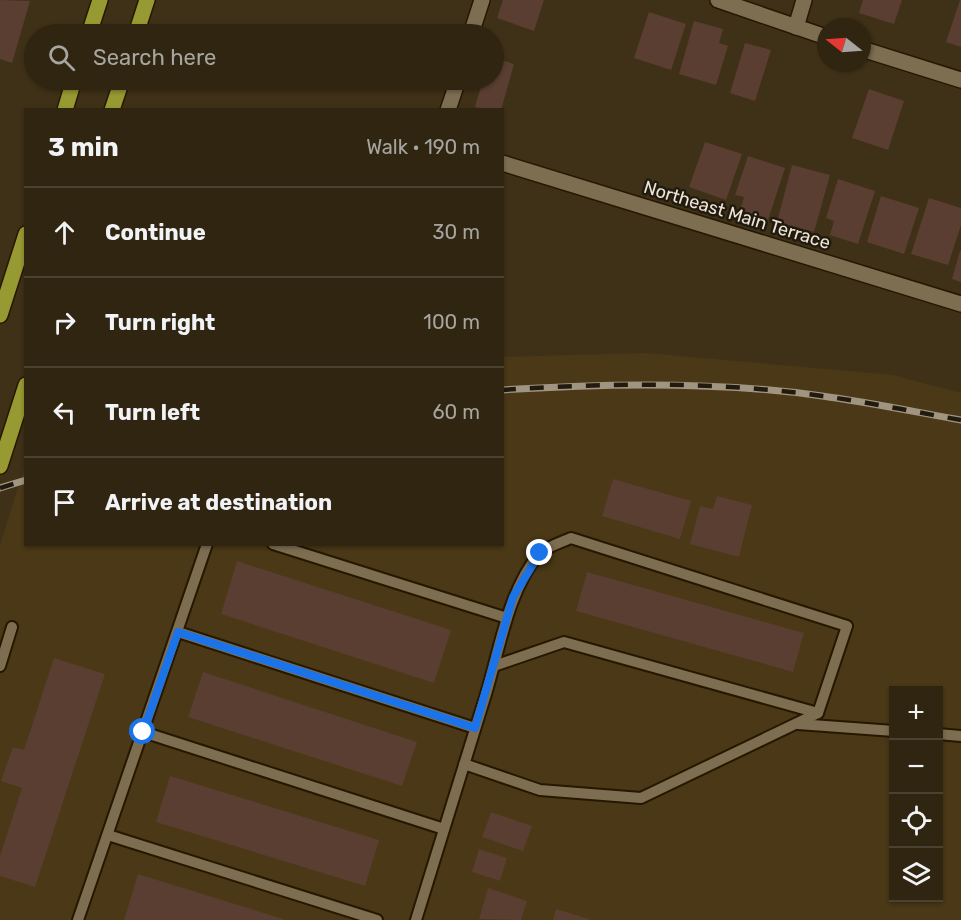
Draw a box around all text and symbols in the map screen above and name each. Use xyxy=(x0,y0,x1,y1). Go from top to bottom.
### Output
north arrow xyxy=(817,18,871,72)
search box xyxy=(24,24,504,90)
icon: search xyxy=(45,41,78,74)
text: Search here xyxy=(93,44,216,71)
text: 3 min xyxy=(48,132,119,163)
text: Walk · 190 m xyxy=(366,135,480,159)
street label: Northeast Main Terrace xyxy=(641,176,833,254)
icon: ahead xyxy=(48,216,81,249)
text: Continue xyxy=(105,219,206,246)
text: 30 m xyxy=(433,220,480,244)
icon: right xyxy=(48,306,81,339)
text: Turn right xyxy=(105,309,215,336)
text: 100 m xyxy=(423,310,480,334)
icon: left xyxy=(48,396,81,429)
text: Turn left xyxy=(105,399,200,426)
text: 60 m xyxy=(433,400,480,424)
icon: arrive xyxy=(48,486,81,519)
text: Arrive at destination xyxy=(105,489,332,516)
route end xyxy=(526,539,552,565)
map controls xyxy=(889,686,943,902)
button: + xyxy=(889,686,943,740)
route start xyxy=(129,718,155,744)
button: − xyxy=(889,740,943,794)
button: locate xyxy=(889,794,943,848)
button: layers xyxy=(889,848,943,902)

